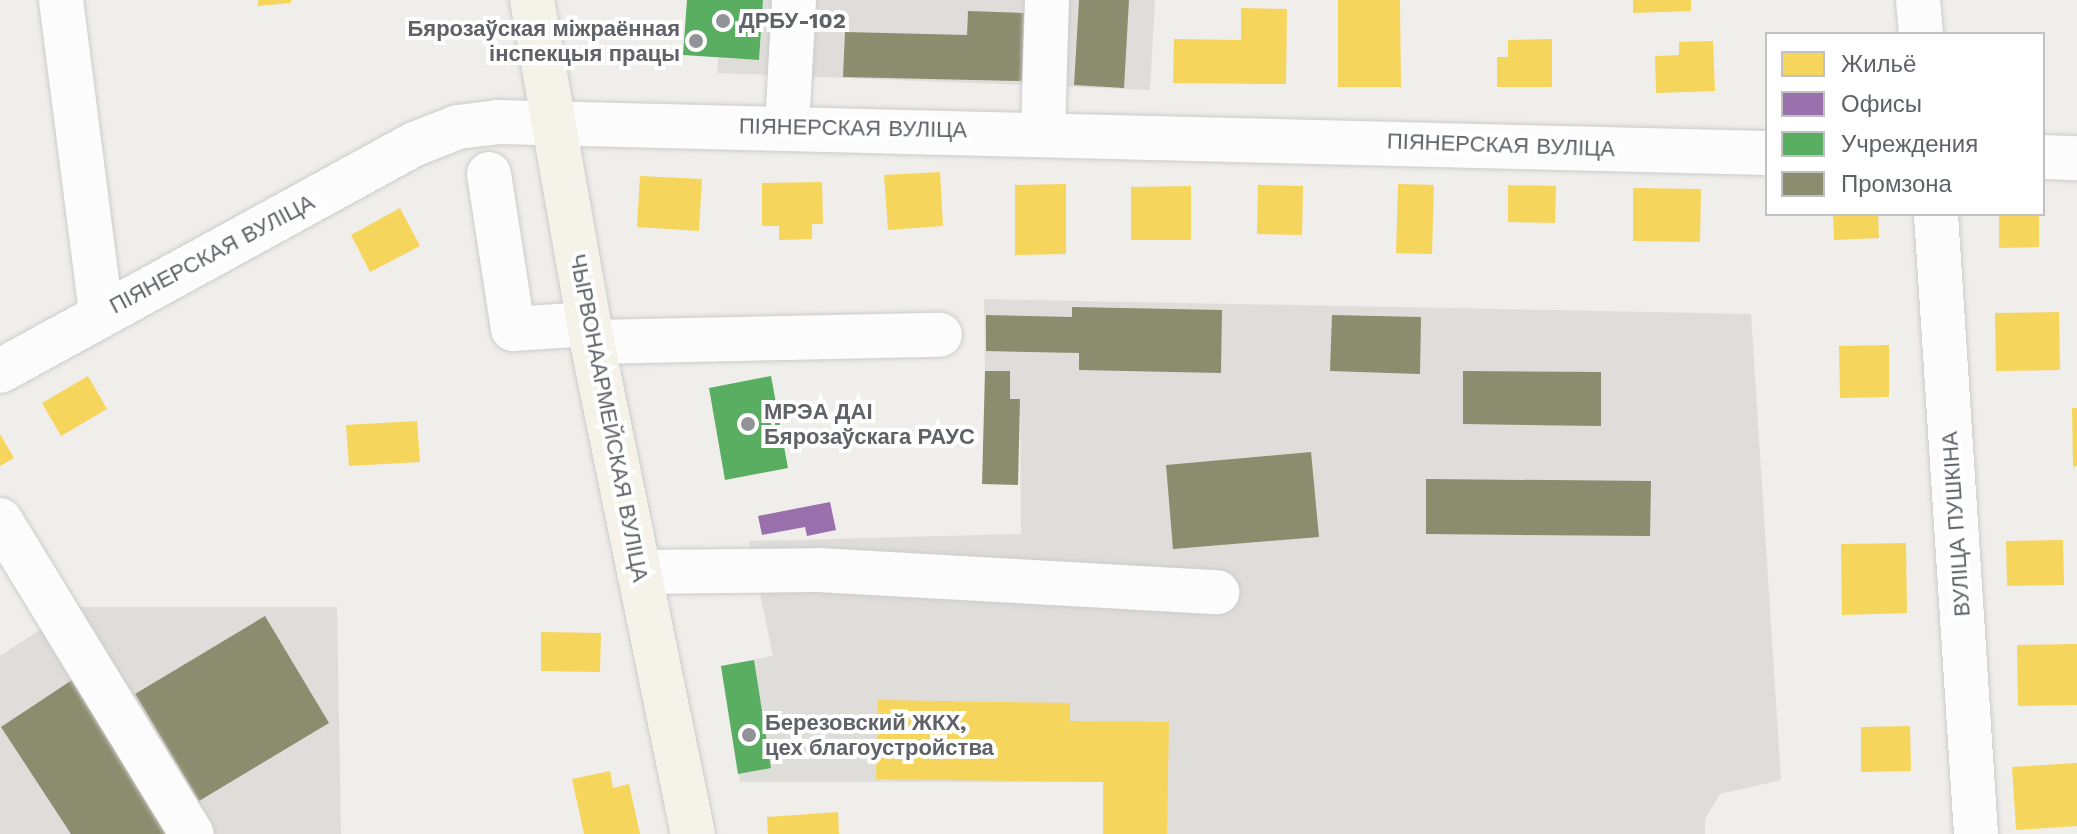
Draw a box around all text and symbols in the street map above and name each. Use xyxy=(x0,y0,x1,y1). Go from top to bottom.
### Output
place label: ДРБУ-102 xyxy=(739,8,846,34)
marker: ДРБУ-102 xyxy=(714,12,732,30)
place label: Бярозаўская міжраённая інспекцыя працы xyxy=(407,15,680,66)
marker: Бярозаўская міжраённая інспекцыя працы xyxy=(687,32,705,50)
legend xyxy=(1765,32,2045,216)
text: Жильё xyxy=(1841,50,1916,78)
text: Офисы xyxy=(1841,90,1922,118)
street label: ПІЯНЕРСКАЯ ВУЛІЦА xyxy=(739,113,967,143)
street label: ПІЯНЕРСКАЯ ВУЛІЦА xyxy=(1386,128,1616,162)
text: Учреждения xyxy=(1841,130,1978,158)
text: Промзона xyxy=(1841,170,1952,198)
street label: ПІЯНЕРСКАЯ ВУЛІЦА xyxy=(105,189,319,319)
street label: ЧЫРВОНААРМЕЙСКАЯ ВУЛІЦА xyxy=(564,252,654,584)
place label: МРЭА ДАІ Бярозаўскага РАУС xyxy=(764,398,975,450)
marker: МРЭА ДАІ Бярозаўскага РАУС xyxy=(739,415,757,433)
street label: ВУЛІЦА ПУШКІНА xyxy=(1936,430,1976,618)
place label: Березовский ЖКХ, цех благоустройства xyxy=(765,709,994,760)
marker: Березовский ЖКХ, цех благоустройства xyxy=(740,726,758,744)

